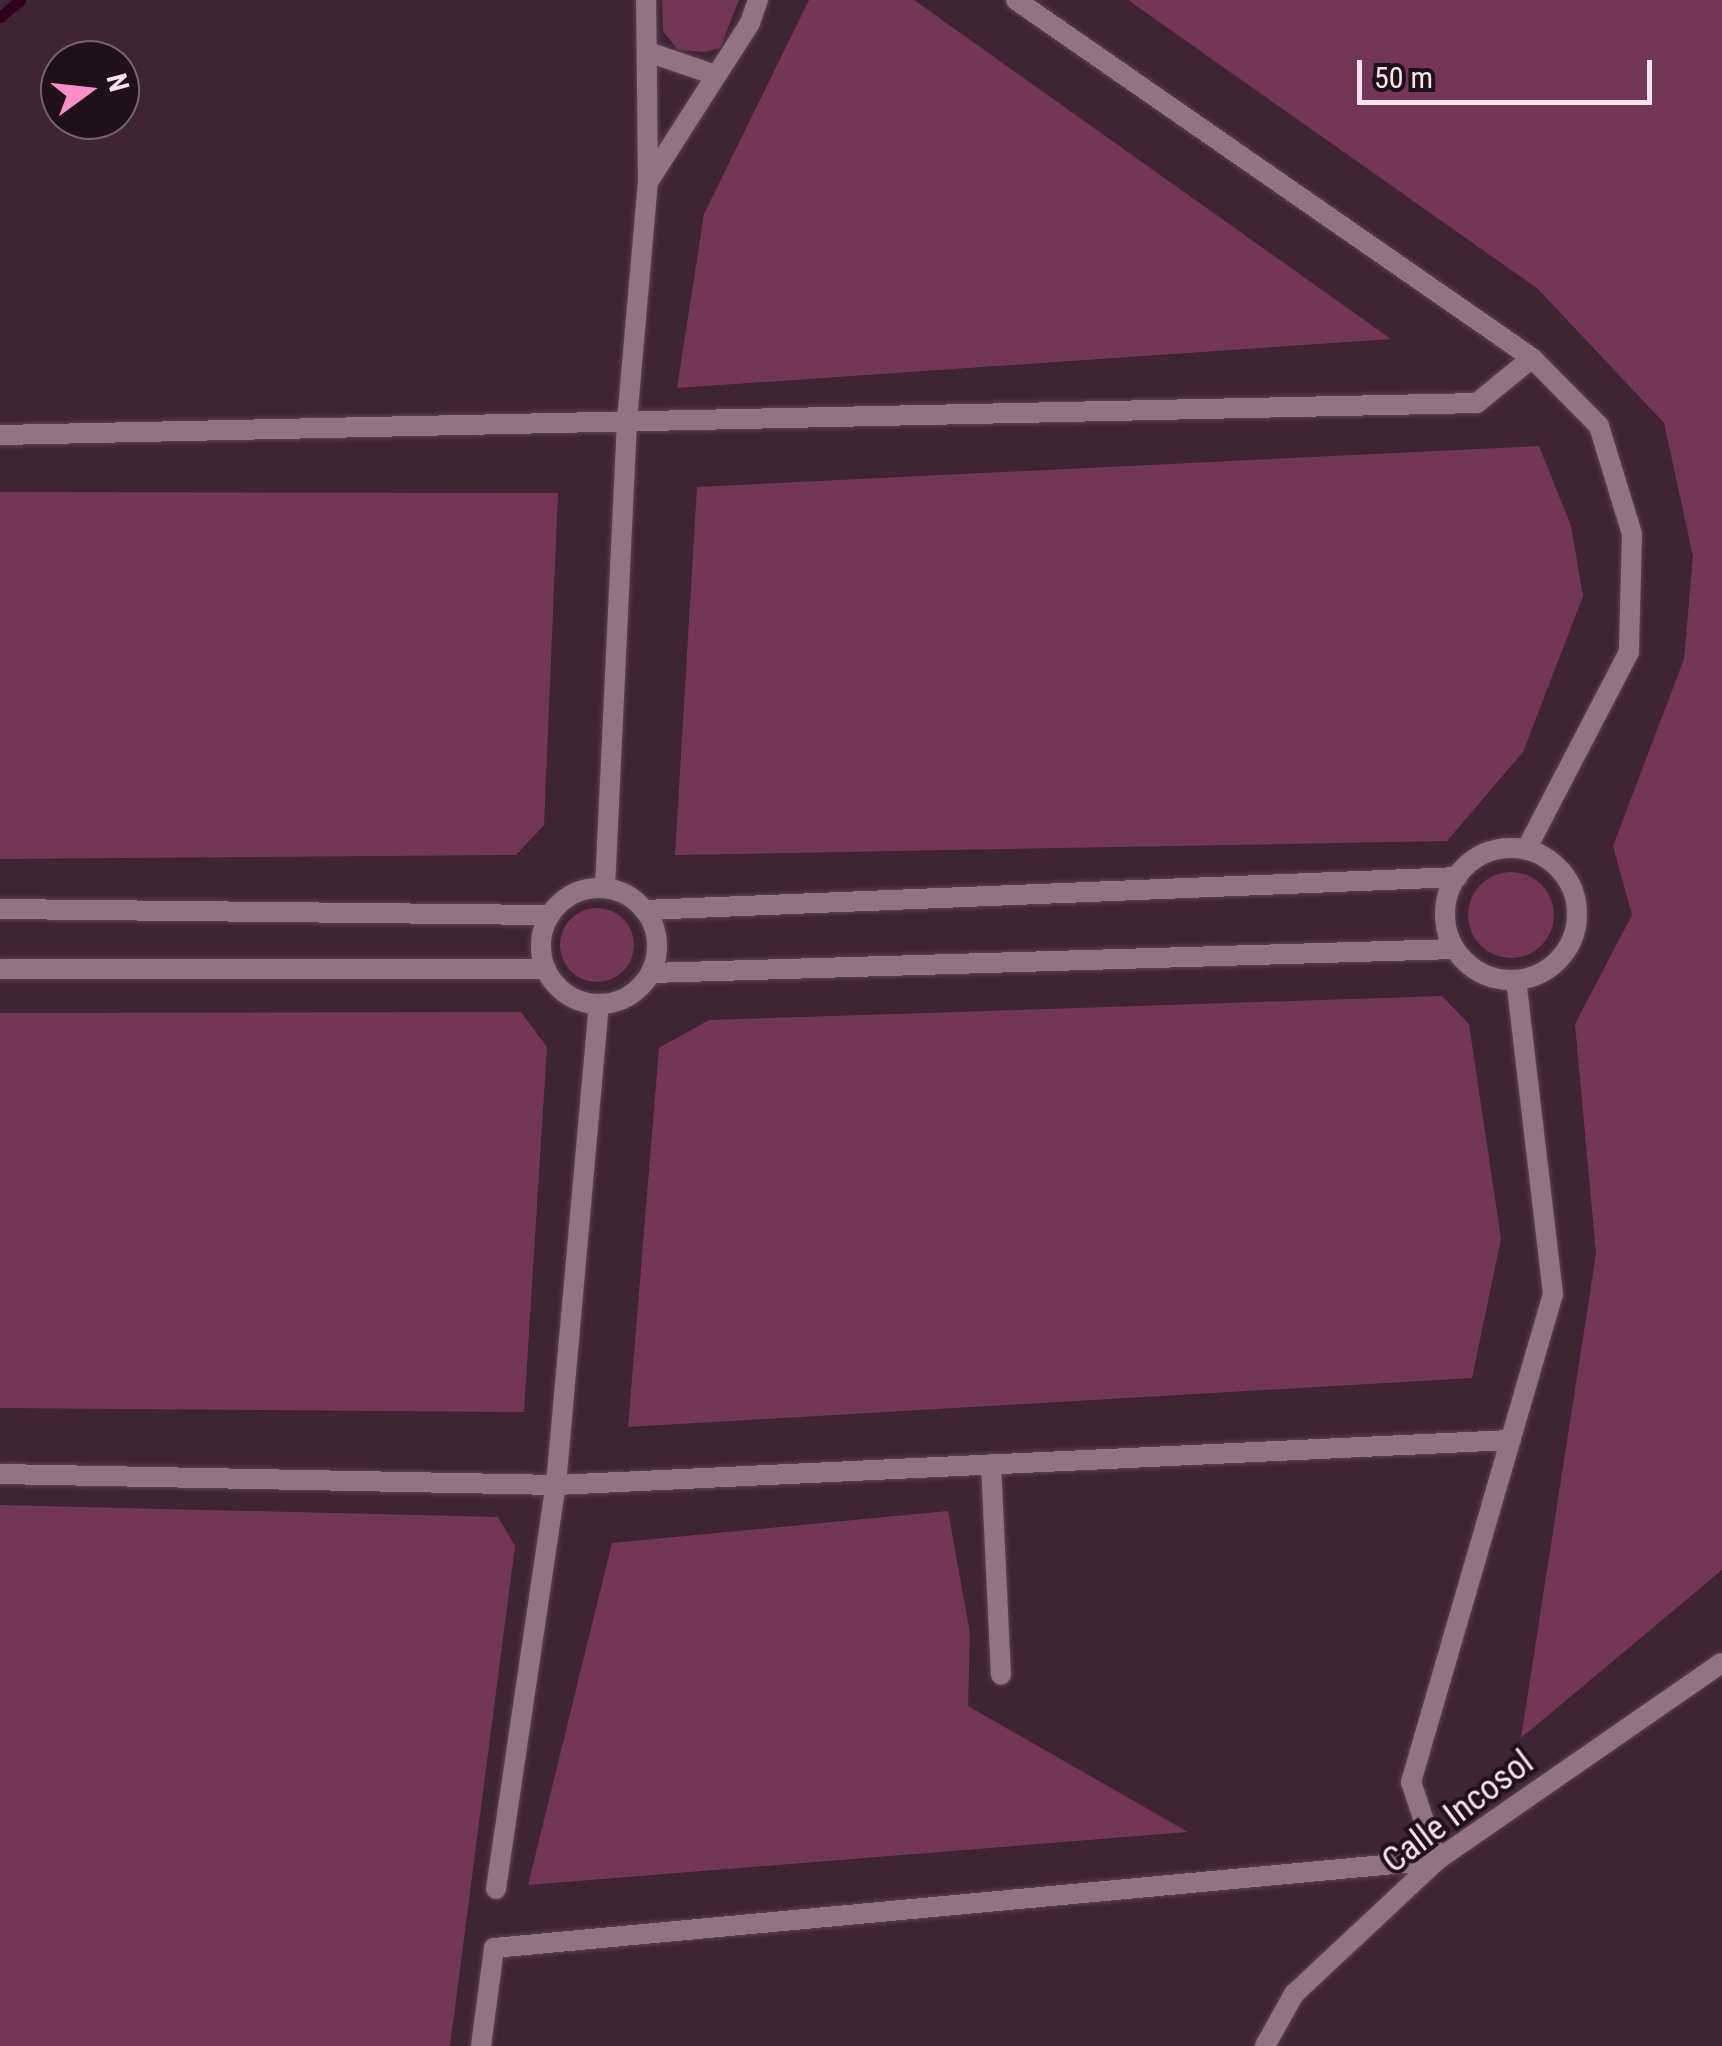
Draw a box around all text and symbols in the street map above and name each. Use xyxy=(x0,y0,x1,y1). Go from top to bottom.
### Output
north arrow xyxy=(40,40,140,140)
scale bar xyxy=(1362,40,1657,102)
text: 50 m xyxy=(1374,60,1433,95)
text: N xyxy=(99,70,136,95)
street label: Calle Incosol xyxy=(1374,1742,1542,1882)

